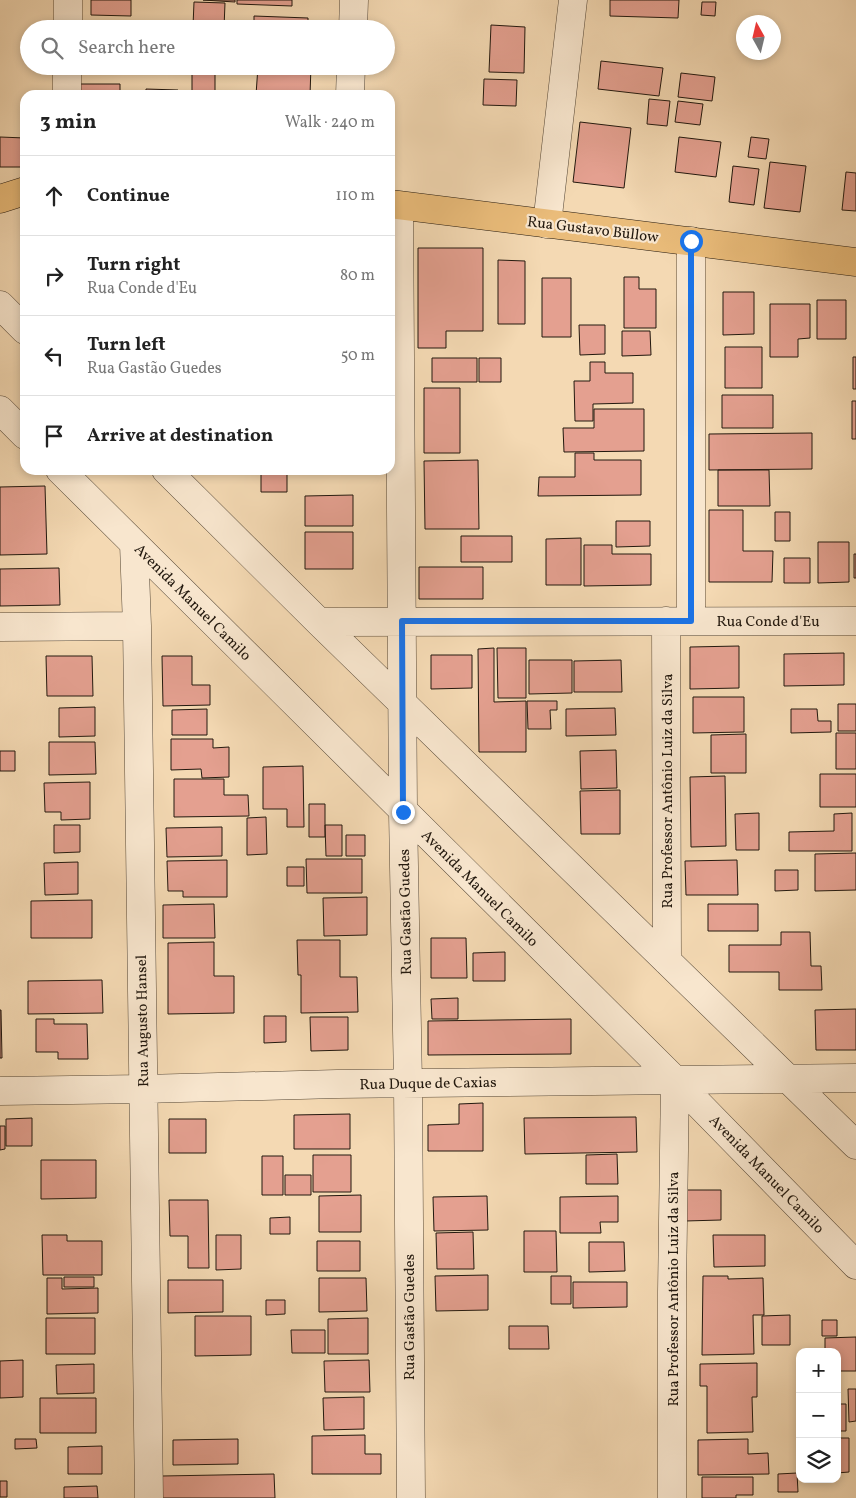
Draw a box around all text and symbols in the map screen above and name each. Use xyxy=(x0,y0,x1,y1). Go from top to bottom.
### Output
north arrow xyxy=(736,15,781,60)
search box xyxy=(20,20,395,75)
icon: search xyxy=(38,34,66,62)
text: Search here xyxy=(78,35,175,61)
text: 3 min xyxy=(40,108,96,137)
text: Walk · 240 m xyxy=(285,112,375,134)
icon: ahead xyxy=(40,182,68,210)
text: Continue xyxy=(87,183,170,209)
text: 110 m xyxy=(336,185,375,207)
street label: Rua Gustavo Büllow xyxy=(526,212,660,249)
route start xyxy=(680,230,703,253)
text: Turn right xyxy=(87,252,180,278)
icon: right xyxy=(40,262,68,290)
text: 80 m xyxy=(340,265,375,287)
text: Rua Conde d'Eu xyxy=(87,278,197,300)
text: Turn left xyxy=(87,332,166,358)
icon: left xyxy=(40,342,68,370)
text: 50 m xyxy=(341,345,375,367)
text: Rua Gastão Guedes xyxy=(87,358,222,380)
icon: arrive xyxy=(40,422,68,450)
text: Arrive at destination xyxy=(87,423,273,449)
street label: Avenida Manuel Camilo xyxy=(129,540,255,666)
street label: Rua Conde d'Eu xyxy=(716,612,820,633)
street label: Rua Professor Antônio Luiz da Silva xyxy=(658,673,679,909)
route end xyxy=(392,801,415,824)
street label: Avenida Manuel Camilo xyxy=(416,826,542,952)
street label: Rua Gastão Guedes xyxy=(395,849,418,975)
street label: Rua Augusto Hansel xyxy=(132,955,155,1087)
street label: Rua Duque de Caxias xyxy=(359,1073,497,1096)
street label: Avenida Manuel Camilo xyxy=(704,1111,828,1239)
street label: Rua Professor Antônio Luiz da Silva xyxy=(664,1171,685,1407)
street label: Rua Gastão Guedes xyxy=(400,1254,421,1380)
map controls xyxy=(796,1348,841,1483)
button: + xyxy=(796,1348,841,1393)
button: − xyxy=(796,1393,841,1438)
button: layers xyxy=(796,1438,841,1483)

